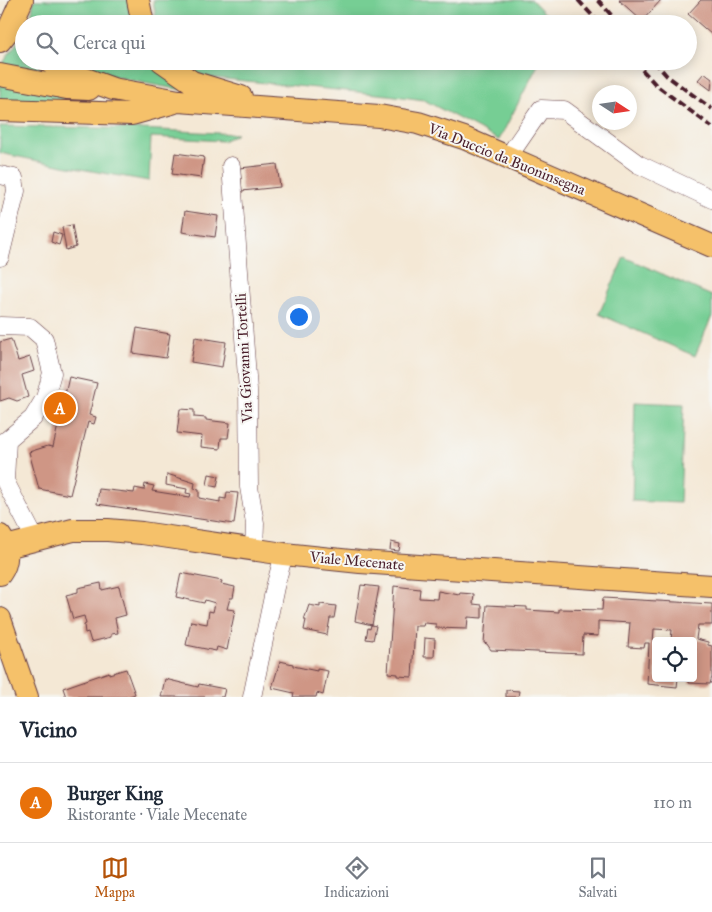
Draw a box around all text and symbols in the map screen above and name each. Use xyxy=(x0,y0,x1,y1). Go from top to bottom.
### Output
search box xyxy=(15,15,697,70)
icon: search xyxy=(33,29,61,57)
text: Cerca qui xyxy=(73,31,145,54)
north arrow xyxy=(592,85,637,130)
street label: Via Duccio da Buoninsegna xyxy=(425,119,589,199)
street label: Via Giovanni Tortelli xyxy=(232,293,256,424)
your location xyxy=(286,304,312,330)
pin: A xyxy=(44,389,76,427)
street label: Viale Mecenate xyxy=(308,548,405,574)
map controls xyxy=(652,637,697,682)
button: locate xyxy=(652,637,697,682)
text: Vicino xyxy=(20,717,77,743)
text: Burger King xyxy=(67,782,163,805)
text: A xyxy=(31,793,41,812)
text: 110 m xyxy=(653,793,692,812)
text: Ristorante · Viale Mecenate xyxy=(67,805,247,824)
tab: Mappa xyxy=(95,854,135,901)
tab: Indicazioni xyxy=(324,854,389,901)
tab: Salvati xyxy=(578,854,617,901)

